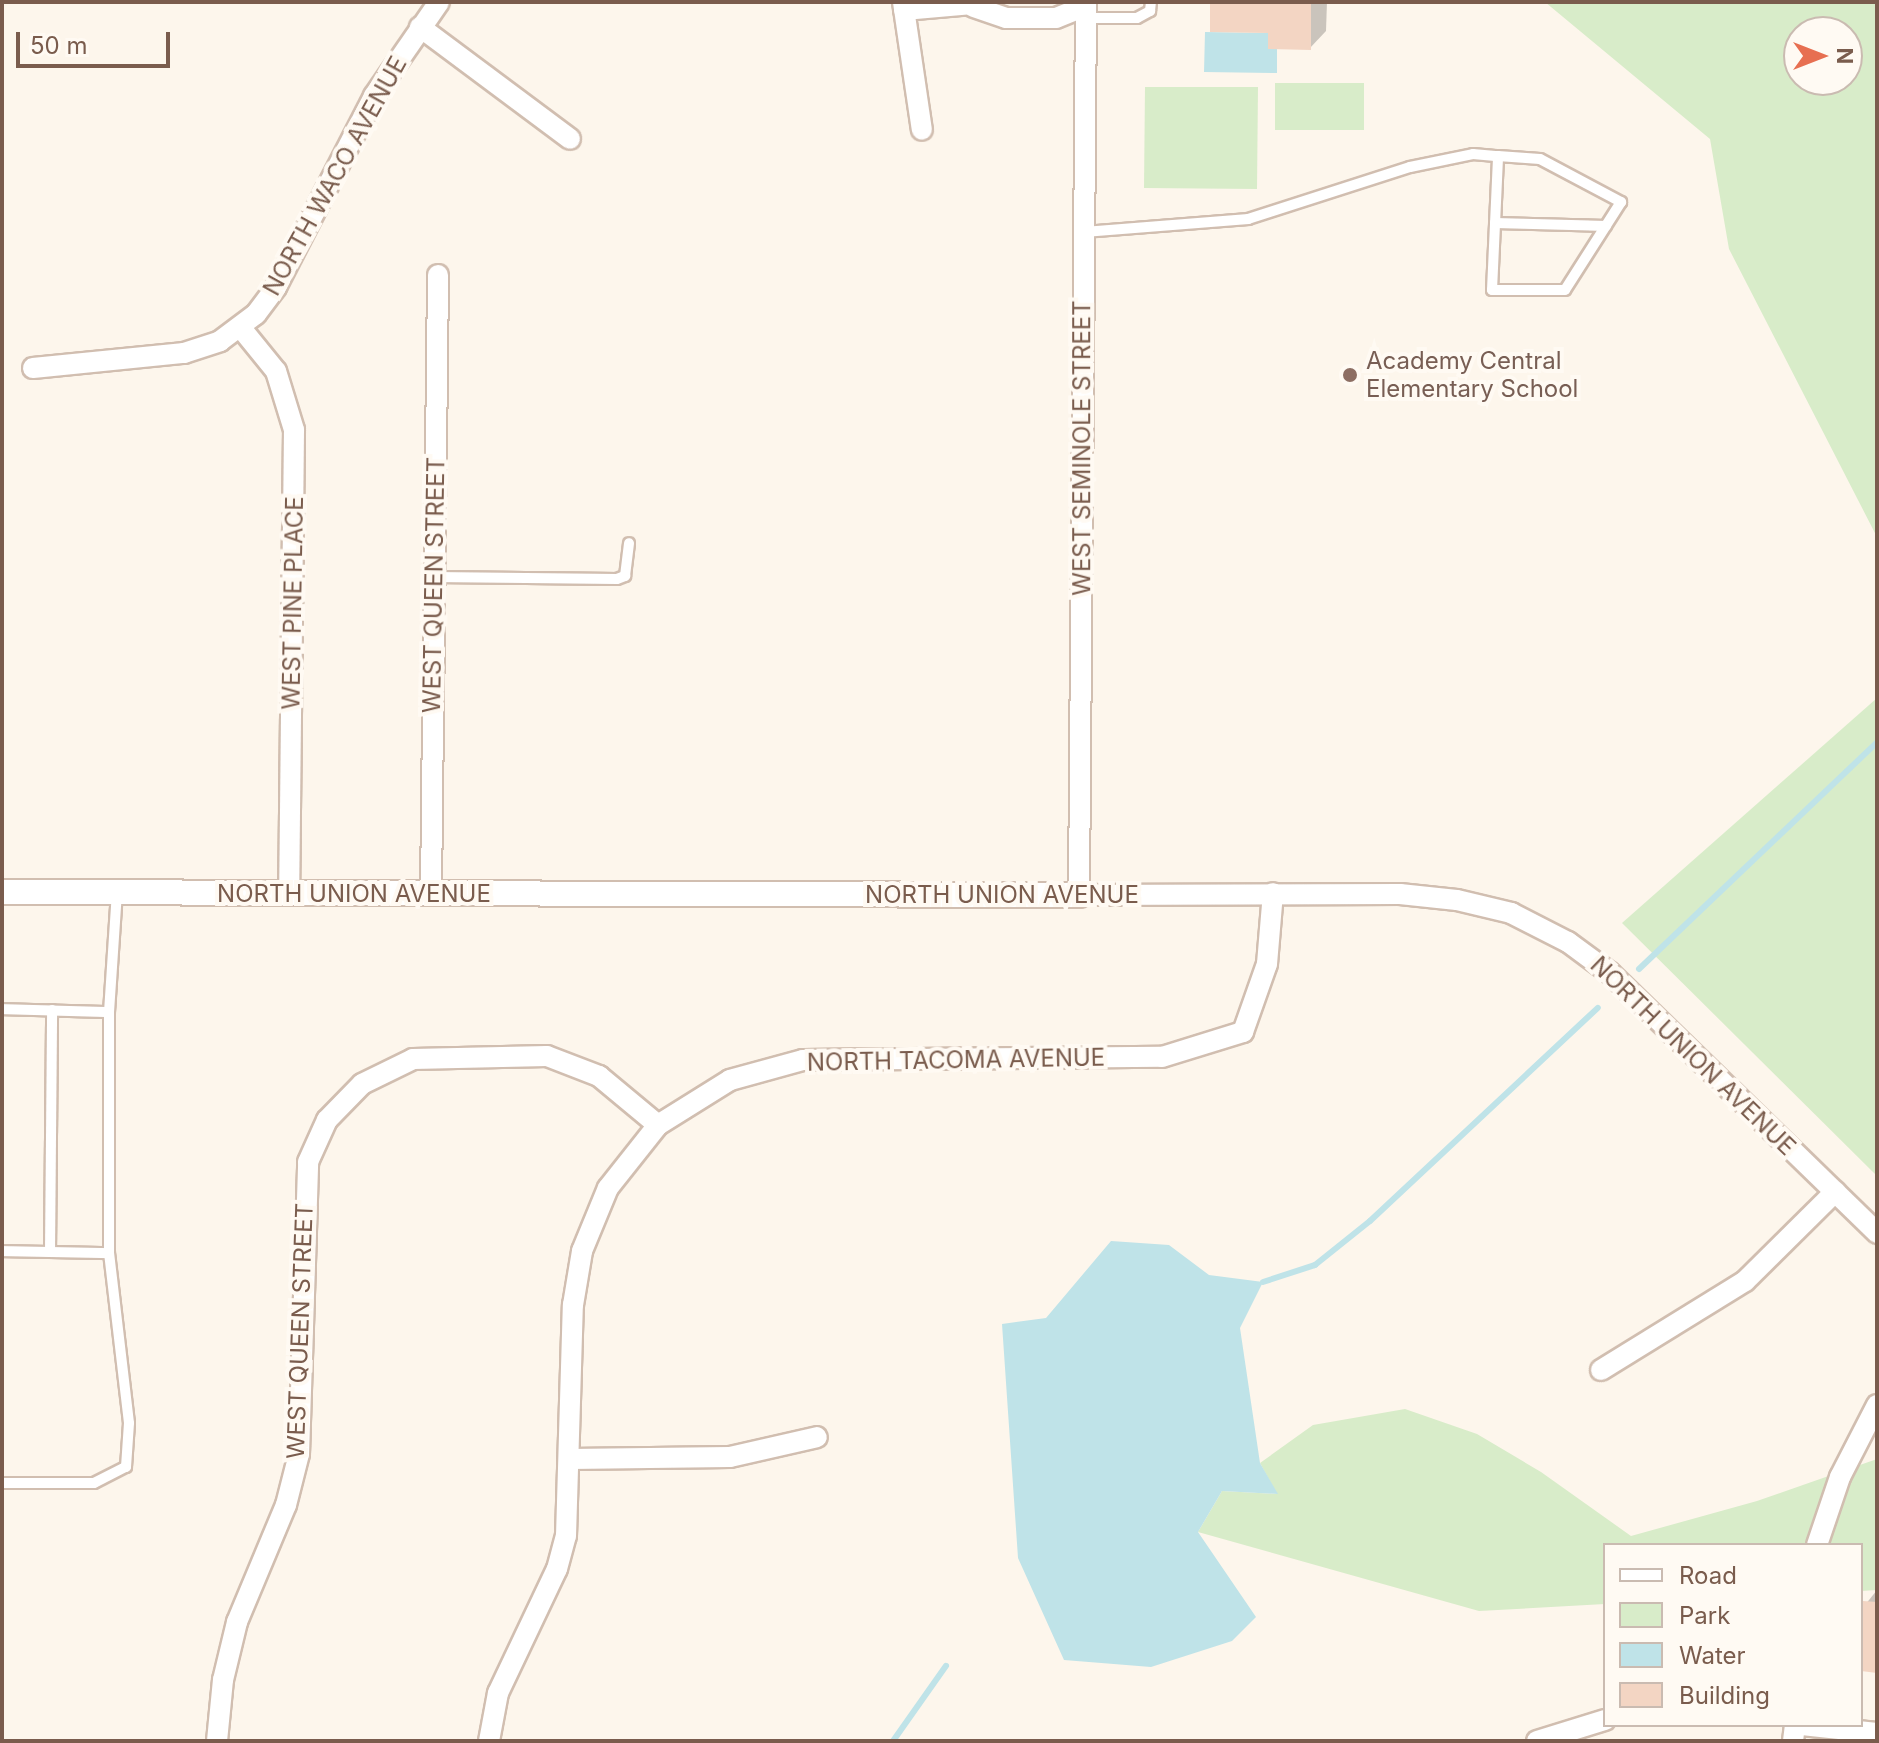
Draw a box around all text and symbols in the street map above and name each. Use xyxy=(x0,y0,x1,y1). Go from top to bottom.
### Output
scale bar xyxy=(20,16,174,66)
north arrow xyxy=(1783,16,1863,96)
text: 50 m xyxy=(30,31,88,60)
text: N xyxy=(1832,48,1858,64)
street label: NORTH WACO AVENUE xyxy=(257,51,413,301)
street label: WEST SEMINOLE STREET xyxy=(1068,300,1096,596)
place label: Academy Central Elementary School xyxy=(1366,347,1578,403)
marker: Academy Central Elementary School xyxy=(1341,366,1359,384)
street label: WEST QUEEN STREET xyxy=(417,457,451,713)
street label: WEST PINE PLACE xyxy=(277,496,309,710)
street label: NORTH UNION AVENUE xyxy=(217,880,491,908)
street label: NORTH UNION AVENUE xyxy=(865,881,1139,909)
street label: NORTH UNION AVENUE xyxy=(1585,951,1801,1161)
street label: NORTH TACOMA AVENUE xyxy=(807,1043,1105,1077)
street label: WEST QUEEN STREET xyxy=(281,1202,319,1460)
legend xyxy=(1603,1543,1863,1727)
text: Road xyxy=(1679,1561,1737,1590)
text: Park xyxy=(1679,1601,1730,1630)
text: Water xyxy=(1679,1641,1746,1670)
text: Building xyxy=(1679,1681,1770,1710)

